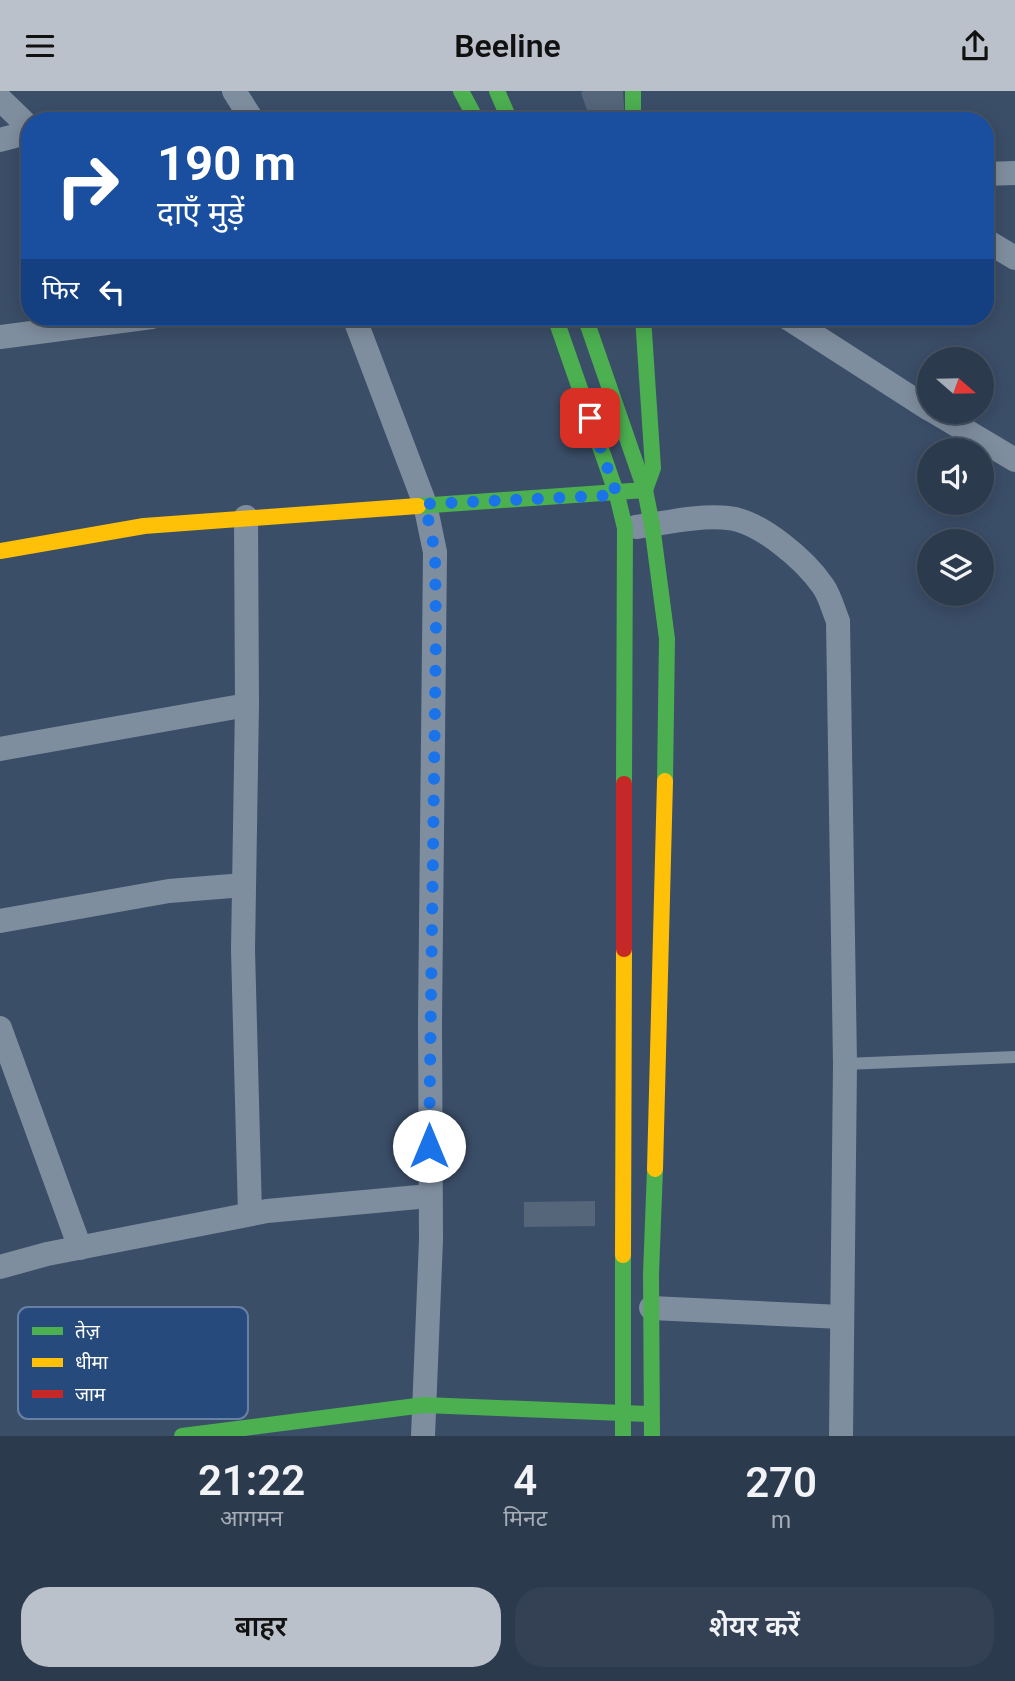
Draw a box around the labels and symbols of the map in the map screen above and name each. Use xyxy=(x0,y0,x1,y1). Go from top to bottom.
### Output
north arrow xyxy=(917,347,994,423)
pin xyxy=(560,388,620,448)
position arrow xyxy=(392,1109,466,1183)
legend xyxy=(18,1307,248,1419)
text: तेज़ xyxy=(75,1320,101,1343)
text: धीमा xyxy=(75,1351,109,1374)
text: जाम xyxy=(75,1383,106,1406)

